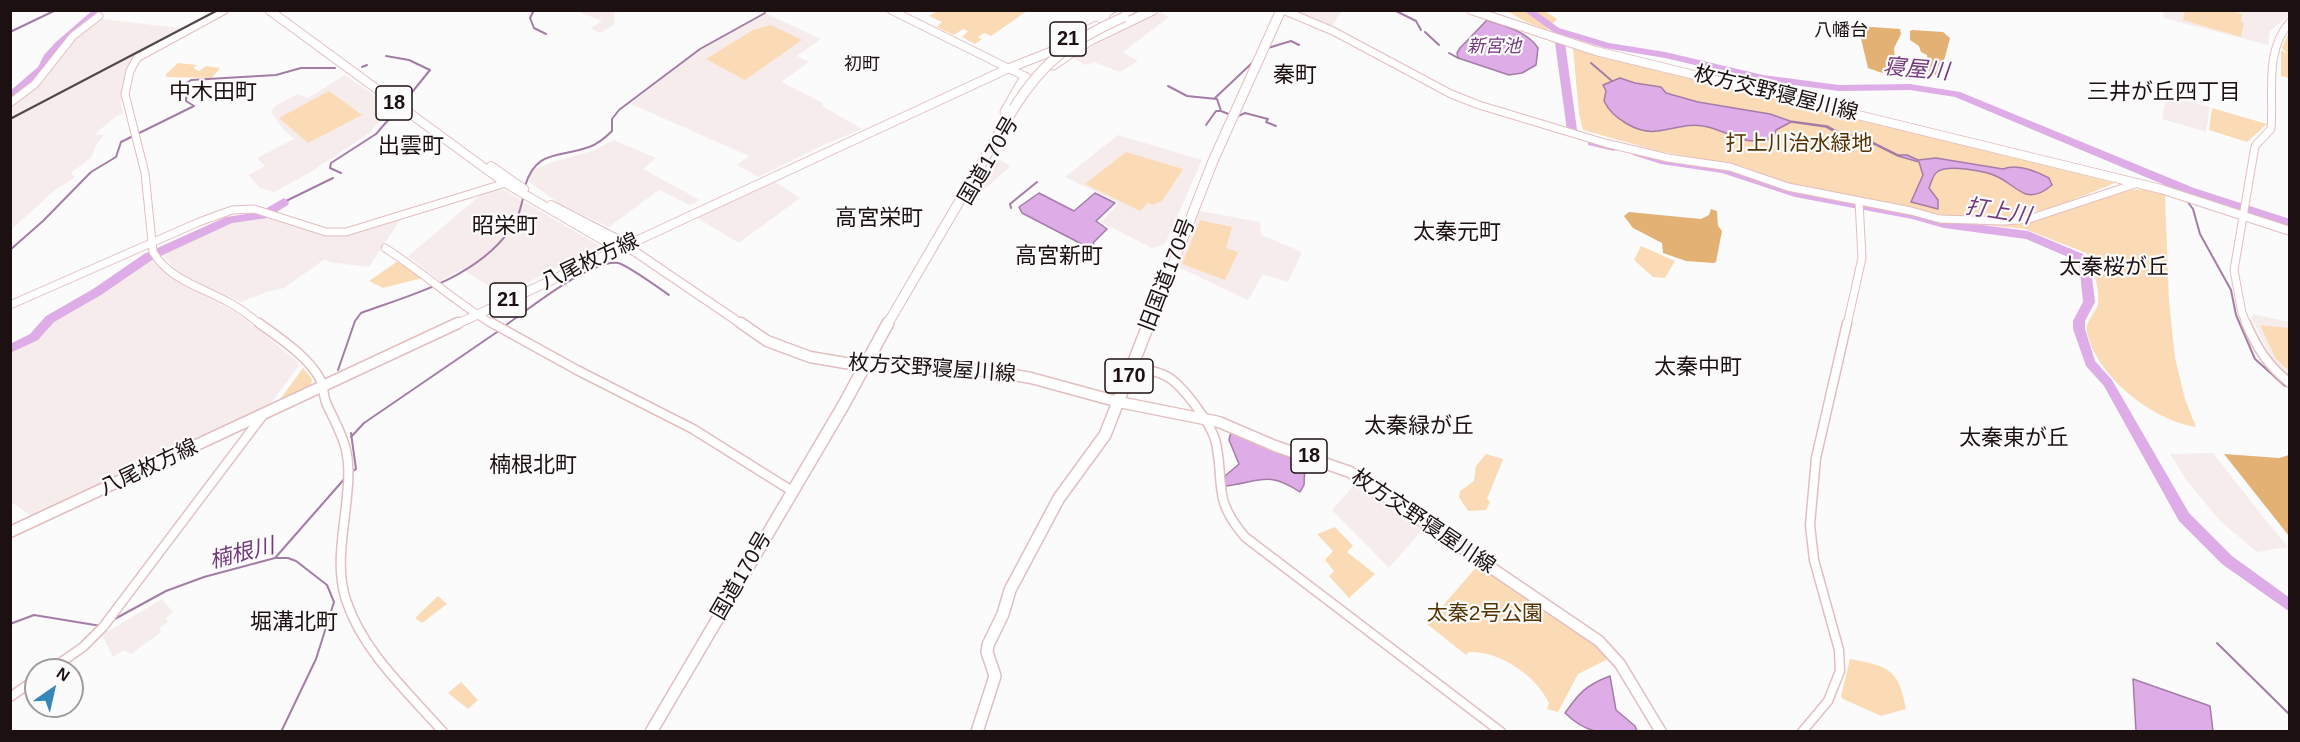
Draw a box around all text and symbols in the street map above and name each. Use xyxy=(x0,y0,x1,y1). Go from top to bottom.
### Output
district label: 八幡台 xyxy=(1814,20,1868,42)
road number: 21 xyxy=(1050,22,1086,56)
water label: 新宮池 xyxy=(1467,36,1521,58)
district label: 初町 xyxy=(844,54,880,76)
water label: 寝屋川 xyxy=(1882,54,1950,86)
street label: 枚方交野寝屋川線 xyxy=(1691,61,1861,127)
district label: 秦町 xyxy=(1273,63,1317,89)
district label: 中木田町 xyxy=(169,80,257,106)
district label: 三井が丘四丁目 xyxy=(2087,80,2241,106)
road number: 18 xyxy=(376,86,412,120)
street label: 国道170号 xyxy=(954,112,1024,210)
park label: 打上川治水緑地 xyxy=(1726,131,1872,157)
district label: 出雲町 xyxy=(378,134,444,160)
water label: 打上川 xyxy=(1963,194,2033,230)
district label: 高宮栄町 xyxy=(835,206,923,232)
district label: 昭栄町 xyxy=(472,214,538,240)
street label: 旧国道170号 xyxy=(1135,215,1201,335)
district label: 太秦元町 xyxy=(1413,220,1501,246)
street label: 八尾枚方線 xyxy=(537,228,643,296)
district label: 高宮新町 xyxy=(1015,244,1103,270)
district label: 太秦桜が丘 xyxy=(2059,255,2169,281)
road number: 21 xyxy=(490,283,526,317)
street label: 枚方交野寝屋川線 xyxy=(847,351,1017,387)
district label: 太秦中町 xyxy=(1654,355,1742,381)
road number: 170 xyxy=(1105,359,1153,393)
district label: 太秦緑が丘 xyxy=(1364,414,1474,440)
district label: 太秦東が丘 xyxy=(1959,426,2069,452)
street label: 八尾枚方線 xyxy=(96,434,202,502)
road number: 18 xyxy=(1291,439,1327,473)
district label: 楠根北町 xyxy=(489,453,577,479)
street label: 枚方交野寝屋川線 xyxy=(1346,465,1500,579)
street label: 国道170号 xyxy=(707,527,777,625)
water label: 楠根川 xyxy=(207,533,277,575)
park label: 太秦2号公園 xyxy=(1427,601,1543,627)
district label: 堀溝北町 xyxy=(250,610,338,636)
north arrow xyxy=(24,658,84,718)
text: N xyxy=(54,664,73,685)

